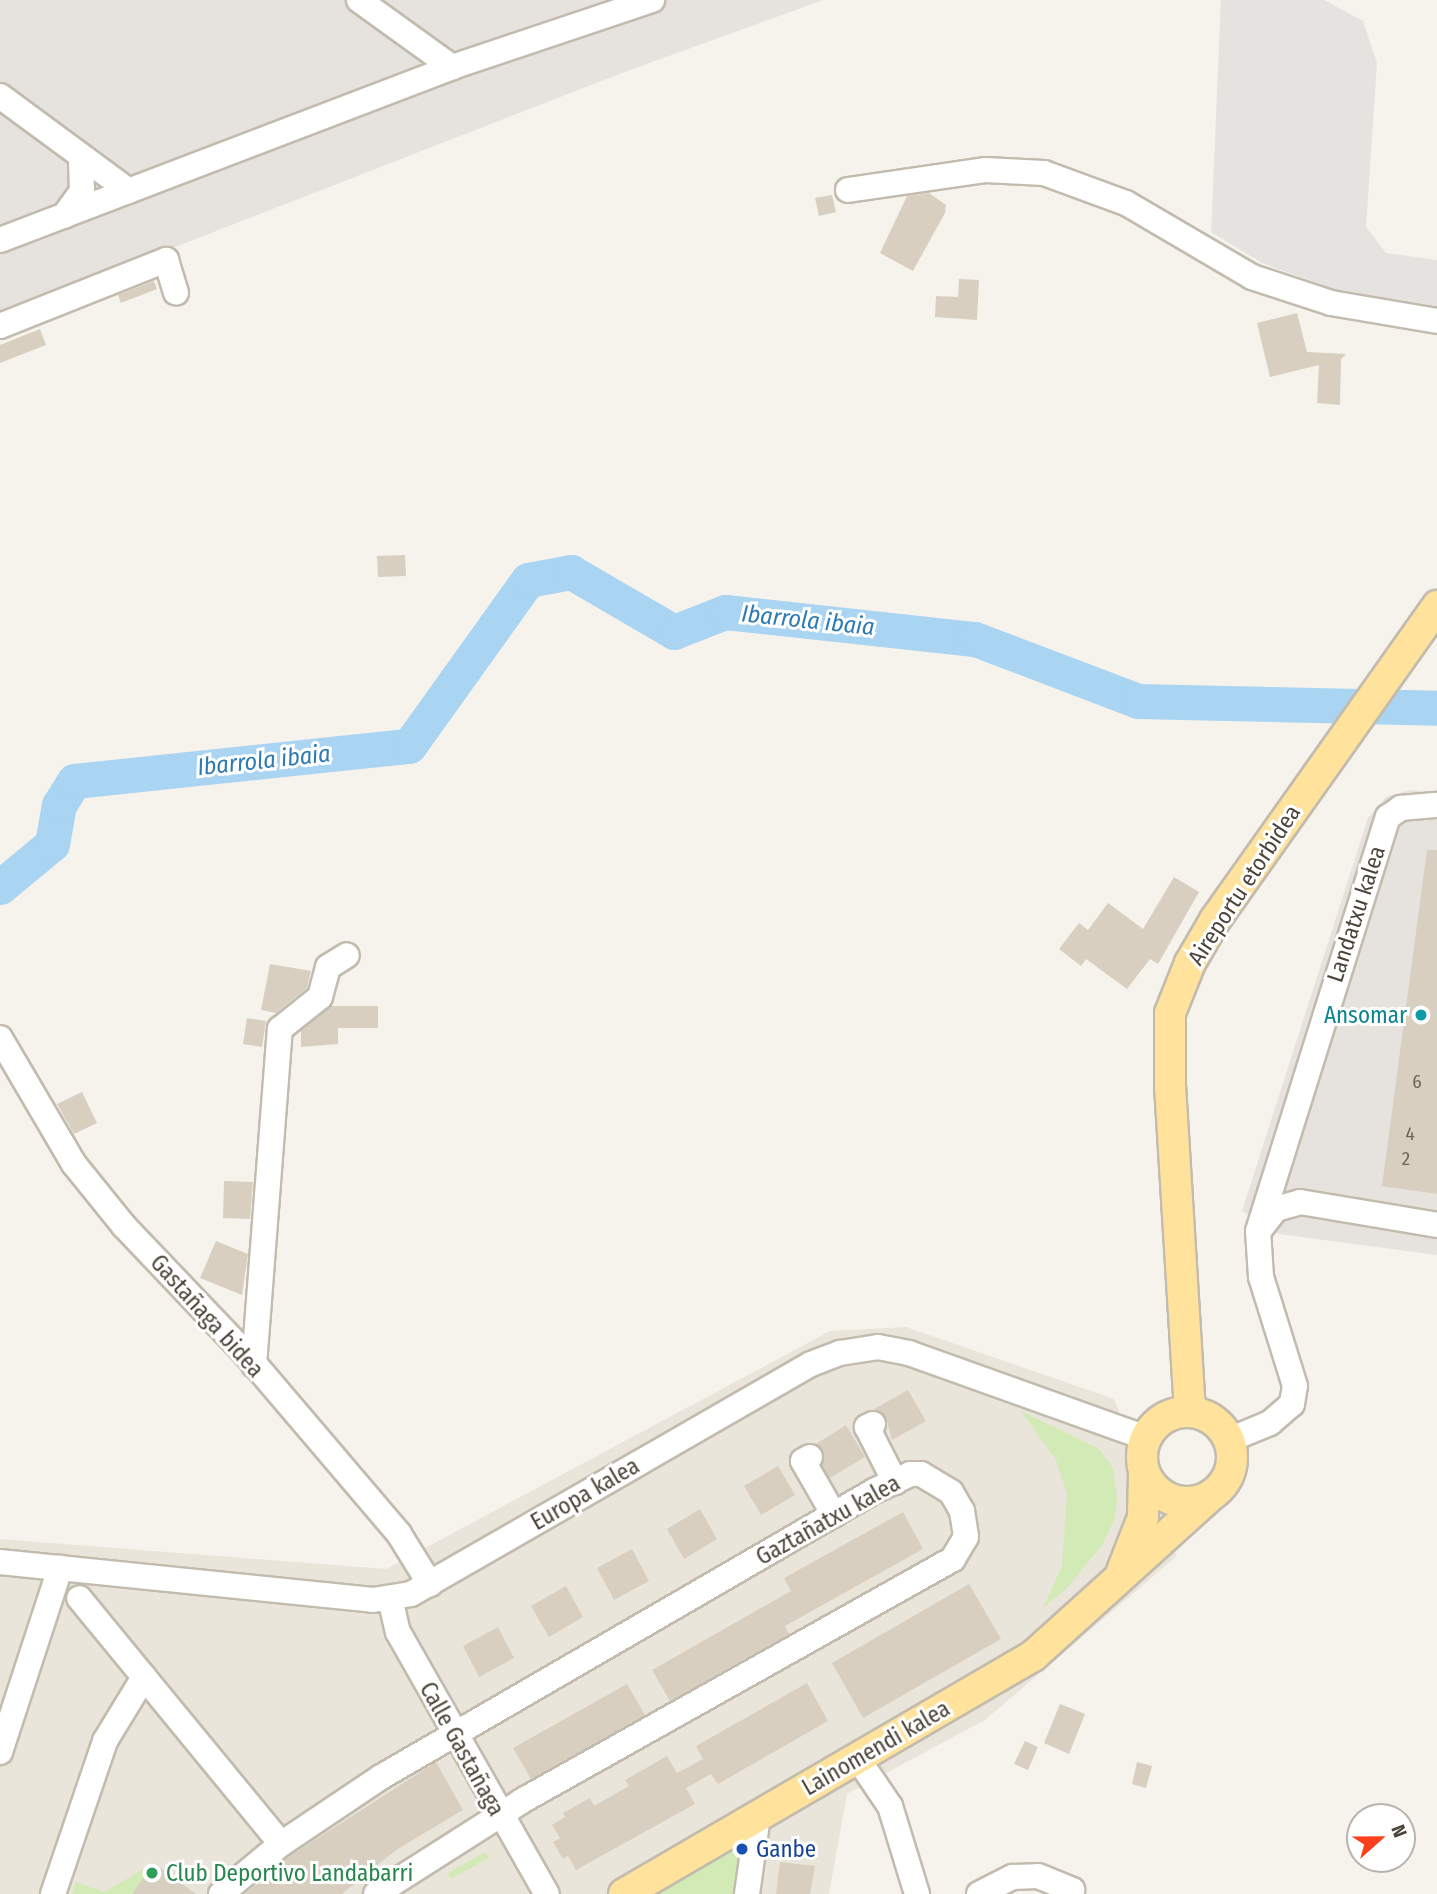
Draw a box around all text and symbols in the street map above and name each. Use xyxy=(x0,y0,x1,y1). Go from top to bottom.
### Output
water label: Ibarrola ibaia xyxy=(740,600,876,642)
water label: Ibarrola ibaia xyxy=(196,740,332,782)
street label: Aireportu etorbidea xyxy=(1182,800,1306,970)
street label: Landatxu kalea xyxy=(1321,842,1391,986)
place label: Ansomar xyxy=(1324,1001,1407,1029)
marker: Ansomar xyxy=(1413,1007,1429,1023)
house number: 6 xyxy=(1412,1071,1422,1093)
house number: 4 xyxy=(1405,1123,1415,1145)
house number: 2 xyxy=(1402,1148,1410,1170)
street label: Gastañaga bidea xyxy=(145,1249,269,1383)
street label: Europa kalea xyxy=(526,1452,644,1536)
street label: Gaztañatxu kalea xyxy=(751,1469,905,1571)
street label: Calle Gastañaga xyxy=(414,1677,510,1821)
street label: Lainomendi kalea xyxy=(797,1695,955,1801)
north arrow xyxy=(1346,1803,1416,1873)
text: N xyxy=(1386,1822,1412,1840)
place label: Ganbe xyxy=(756,1835,816,1863)
marker: Ganbe xyxy=(734,1841,750,1857)
place label: Club Deportivo Landabarri xyxy=(166,1859,413,1887)
marker: Club Deportivo Landabarri xyxy=(144,1865,160,1881)

